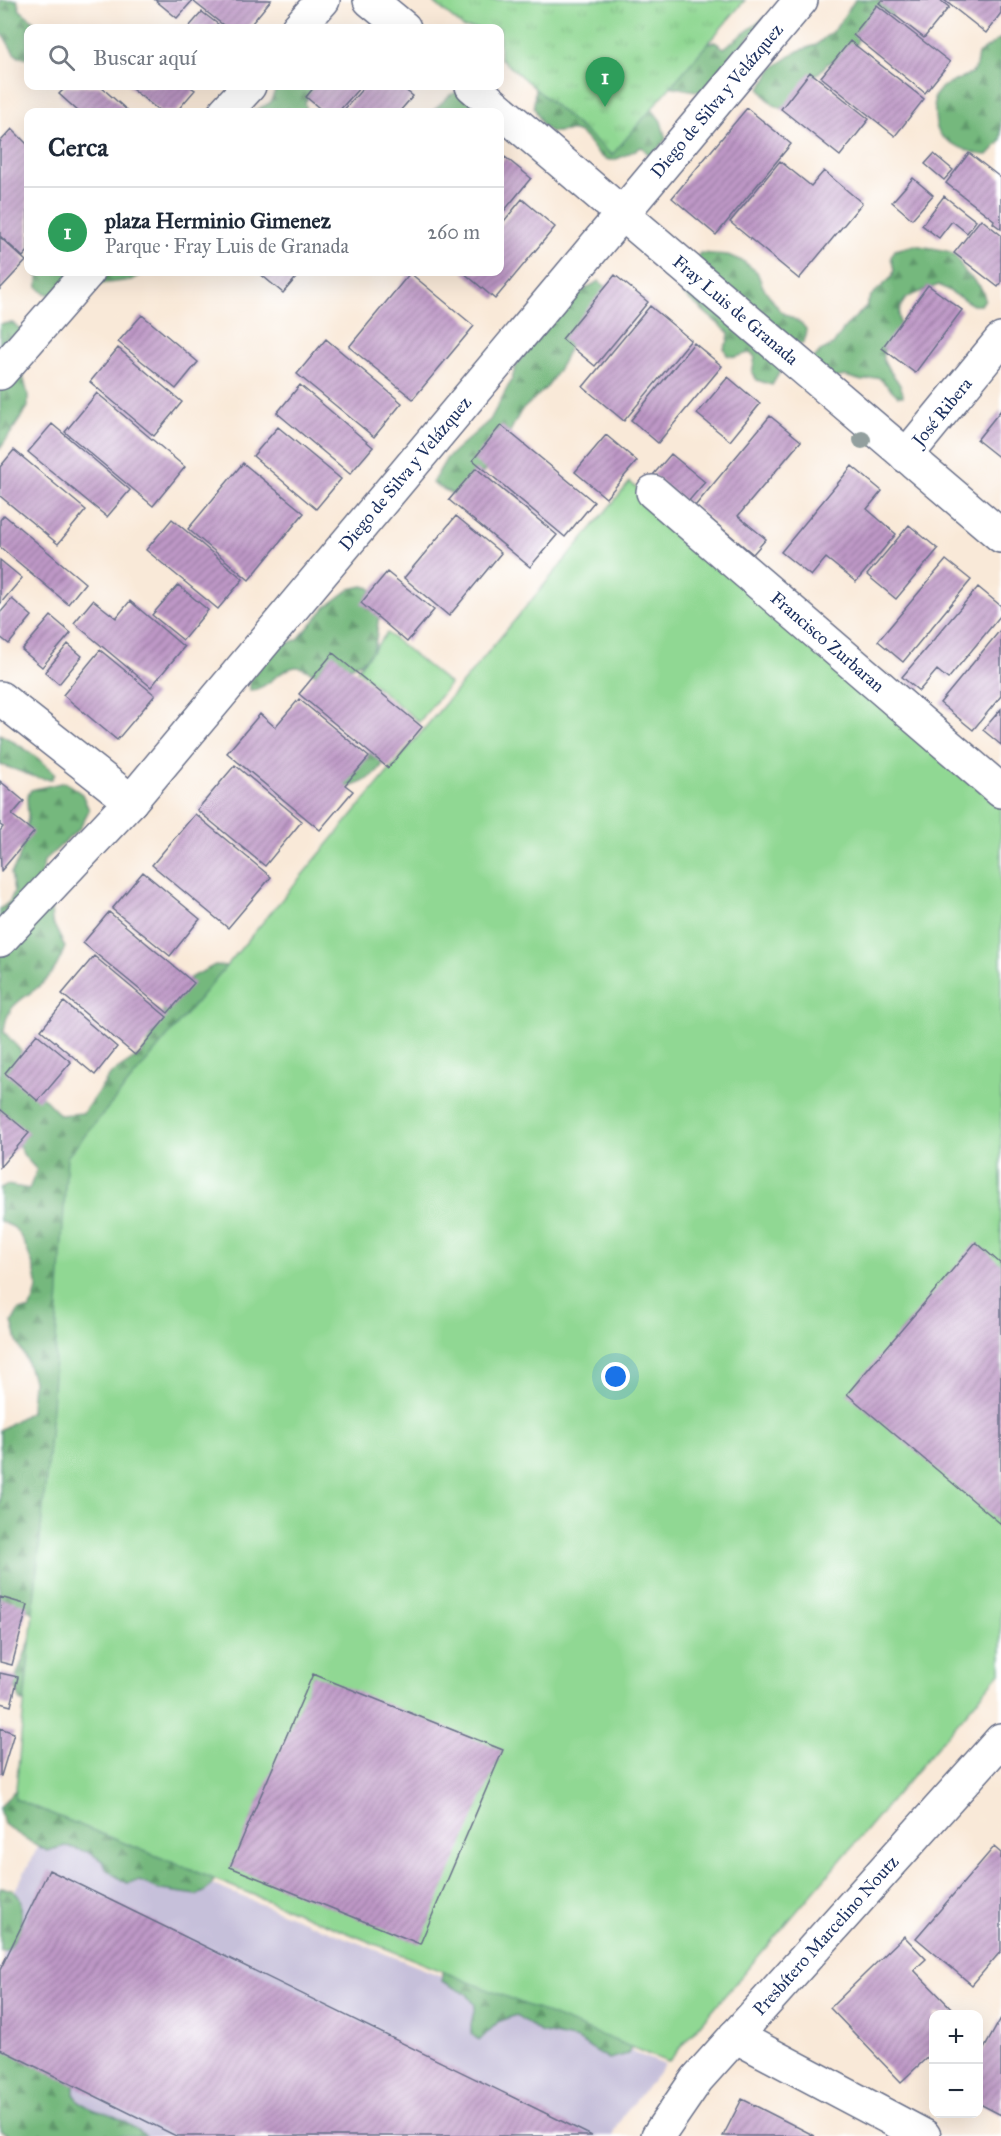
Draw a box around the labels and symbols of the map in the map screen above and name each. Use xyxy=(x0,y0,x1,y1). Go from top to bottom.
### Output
street label: Diego de Silva y Velázquez xyxy=(646,19,788,182)
pin: 1 xyxy=(586,57,624,107)
street label: Fray Luis de Granada xyxy=(668,251,803,370)
street label: José Ribera xyxy=(906,373,977,453)
street label: Diego de Silva y Velázquez xyxy=(334,392,476,555)
street label: Francisco Zurbaran xyxy=(766,587,889,697)
your location xyxy=(601,1362,630,1391)
street label: Presbítero Marcelino Noutz xyxy=(748,1851,903,2020)

